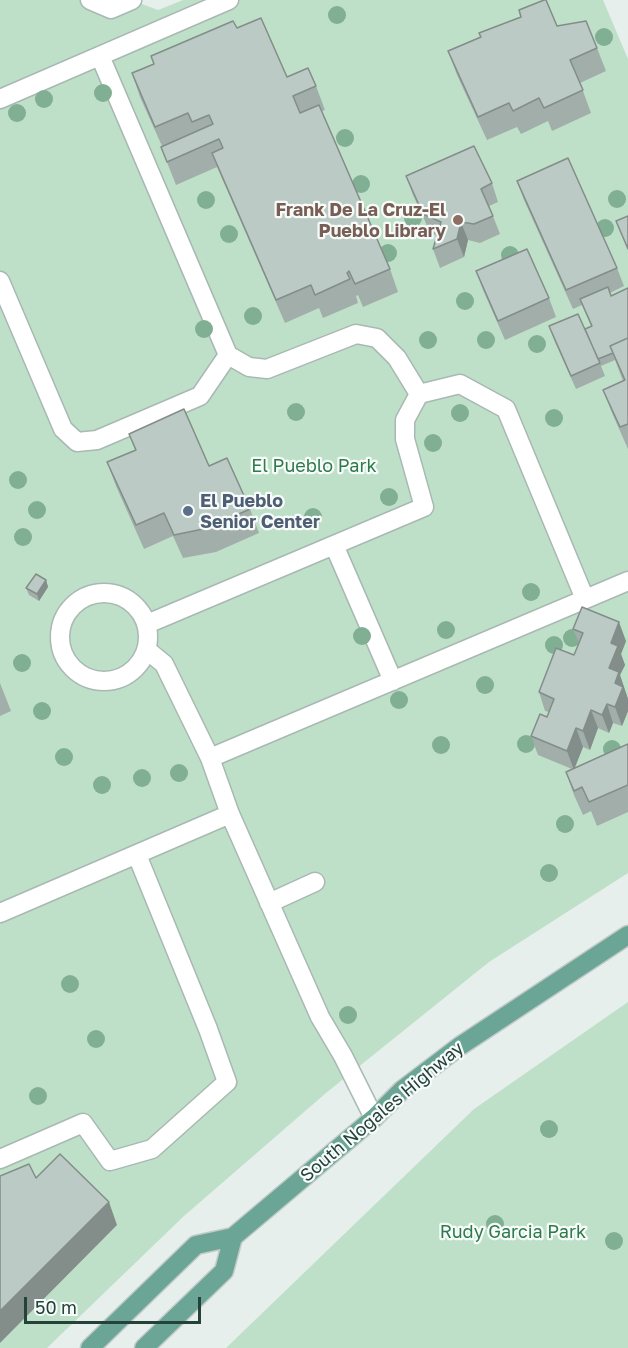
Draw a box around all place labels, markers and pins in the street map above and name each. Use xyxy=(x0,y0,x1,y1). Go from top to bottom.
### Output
place label: Frank De La Cruz-El Pueblo Library xyxy=(275,199,446,242)
marker: Frank De La Cruz-El Pueblo Library xyxy=(451,213,465,227)
place label: El Pueblo Senior Center xyxy=(200,490,320,532)
marker: El Pueblo Senior Center xyxy=(181,504,195,518)

